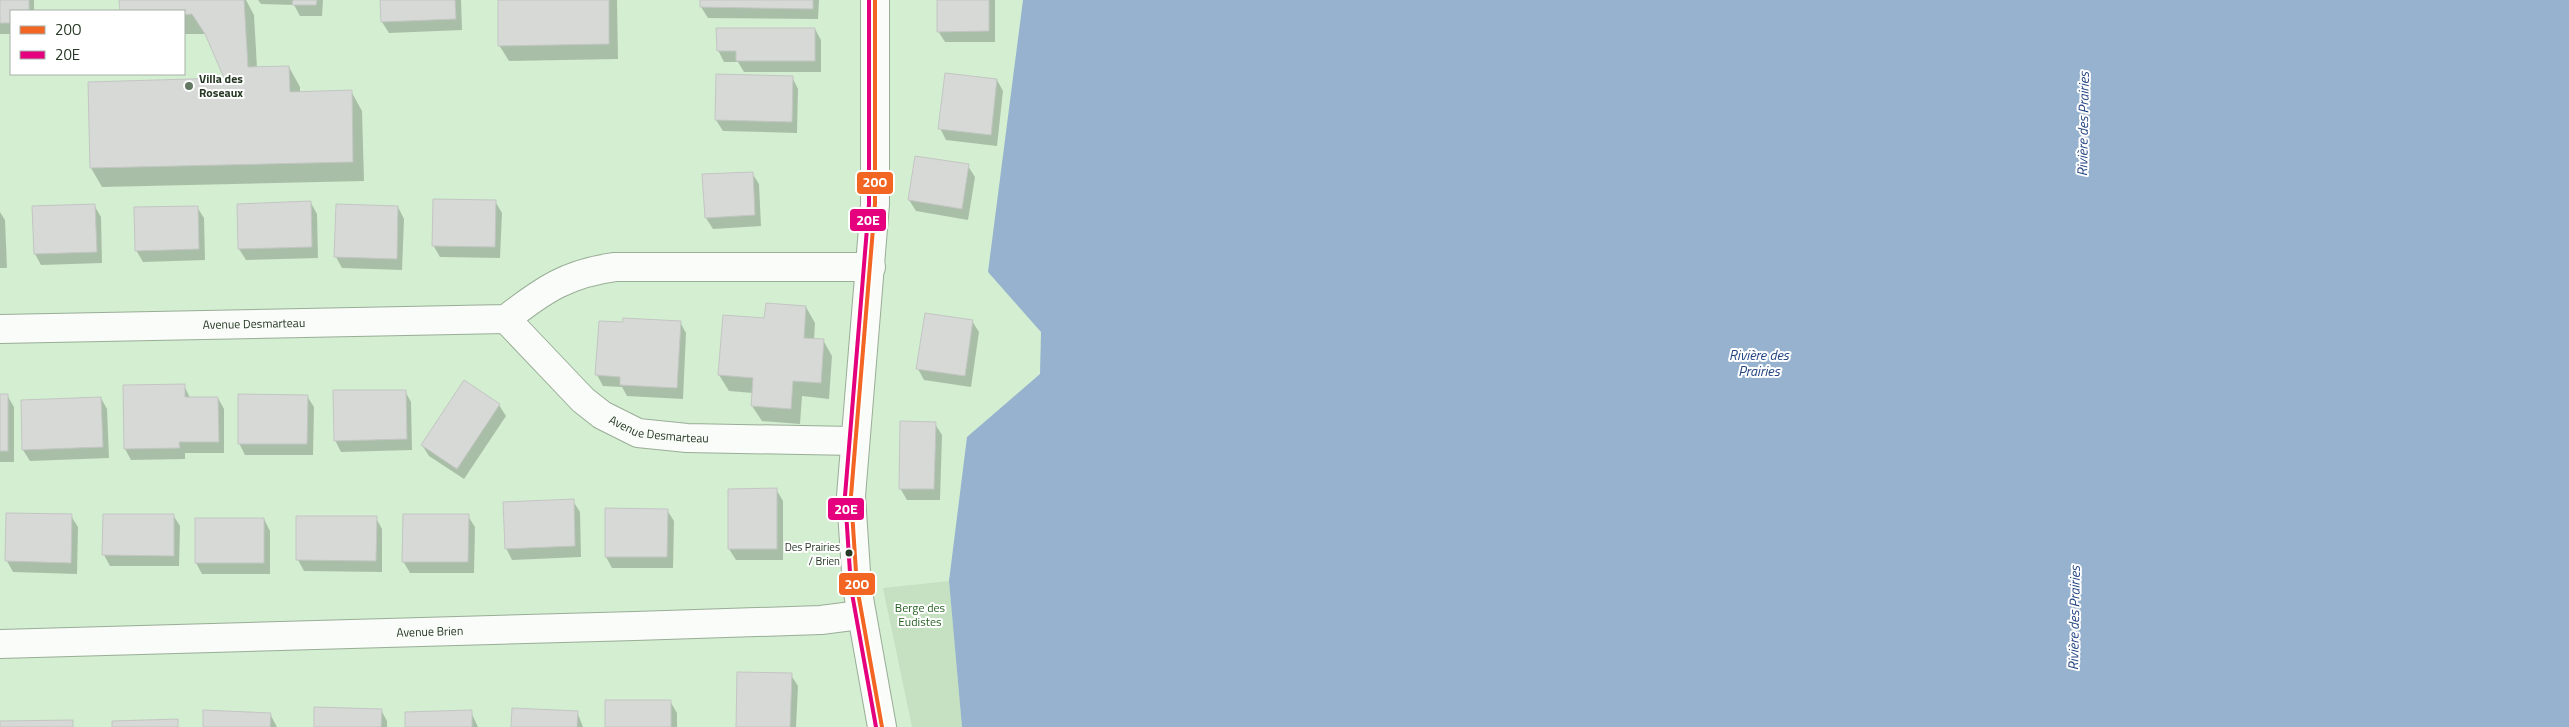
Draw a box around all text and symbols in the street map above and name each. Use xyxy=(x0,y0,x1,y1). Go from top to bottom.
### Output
legend xyxy=(10,10,185,75)
text: 20O xyxy=(55,18,82,41)
text: 20E xyxy=(55,43,80,66)
place label: Villa des Roseaux xyxy=(199,69,243,102)
water label: Rivière des Prairies xyxy=(2071,71,2094,176)
marker: Villa des Roseaux xyxy=(183,80,195,92)
line badge: 20O xyxy=(856,171,894,195)
text: 20O xyxy=(863,171,887,192)
line badge: 20E xyxy=(849,208,887,232)
text: 20E xyxy=(856,209,880,230)
street label: Avenue Desmarteau xyxy=(203,313,305,334)
water label: Rivière des Prairies xyxy=(1729,344,1790,381)
street label: Avenue Desmarteau xyxy=(606,410,709,447)
line badge: 20E xyxy=(827,497,865,521)
text: 20E xyxy=(834,498,858,519)
place label: Des Prairies / Brien xyxy=(785,539,840,569)
marker: Des Prairies / Brien xyxy=(844,548,854,558)
water label: Rivière des Prairies xyxy=(2062,565,2085,670)
line badge: 20O xyxy=(838,572,876,596)
text: 20O xyxy=(845,573,869,594)
park label: Berge des Eudistes xyxy=(895,598,946,631)
street label: Avenue Brien xyxy=(396,621,464,642)

